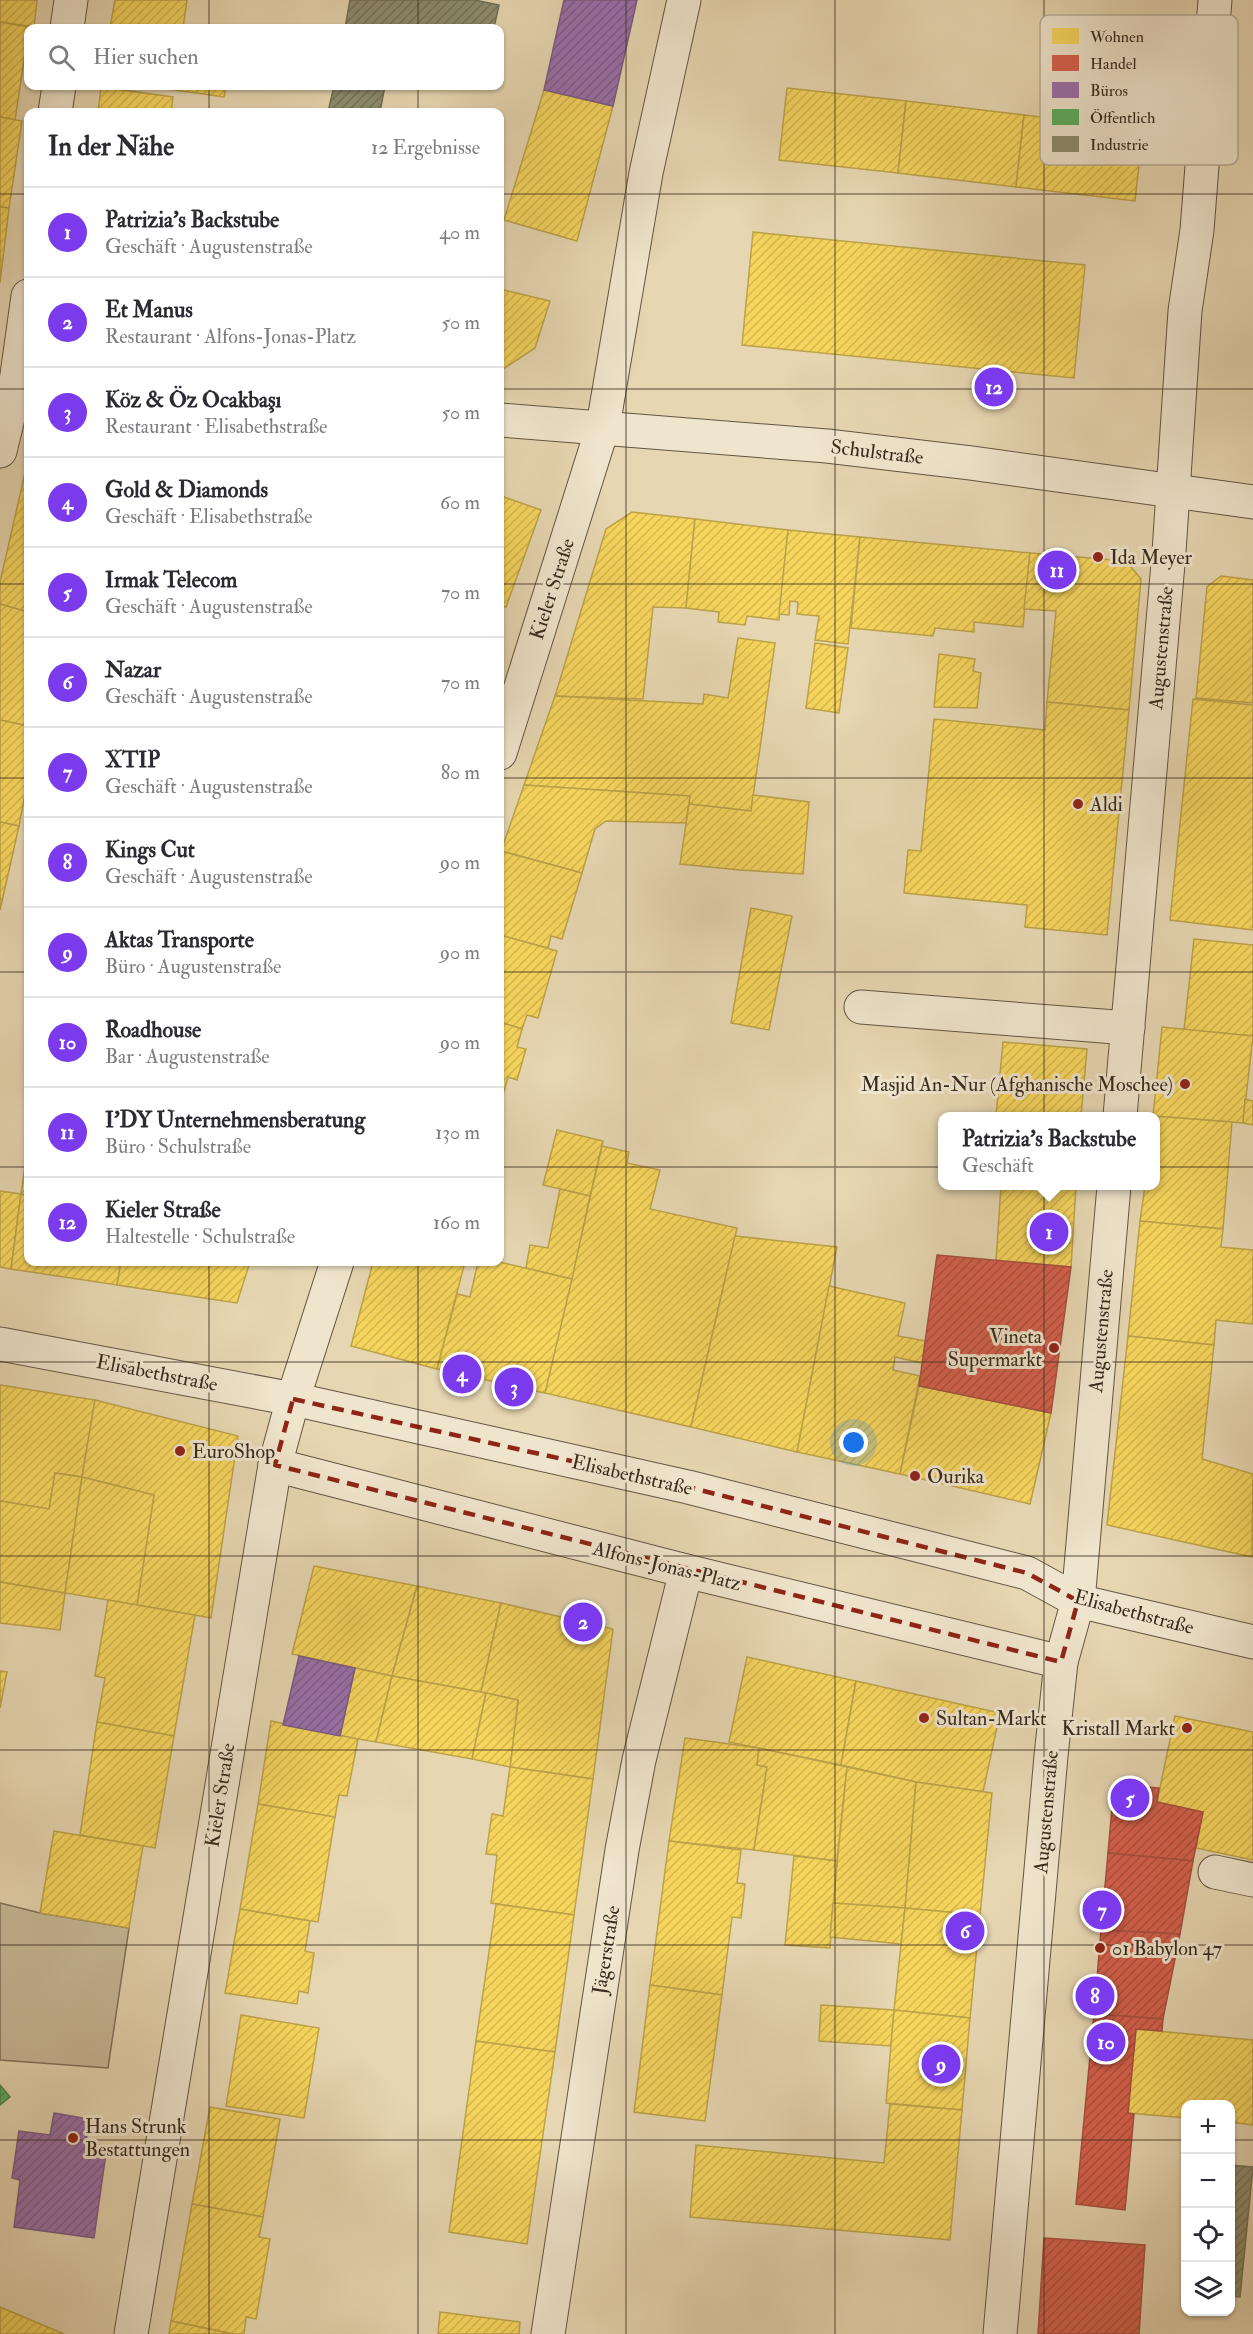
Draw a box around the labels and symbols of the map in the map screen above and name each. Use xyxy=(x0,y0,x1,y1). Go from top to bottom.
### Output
legend xyxy=(1040,15,1238,165)
text: Wohnen xyxy=(1089,27,1144,47)
text: Handel xyxy=(1090,54,1137,74)
text: Büros xyxy=(1090,81,1128,101)
text: Öffentlich xyxy=(1090,108,1156,128)
text: Industrie xyxy=(1090,135,1149,155)
pin: 12 xyxy=(974,364,1014,410)
street label: Schulstraße xyxy=(829,434,925,470)
street label: Kieler Straße xyxy=(524,535,580,643)
place label: Ida Meyer xyxy=(1110,545,1193,570)
pin: 11 xyxy=(1038,548,1076,592)
marker: Ida Meyer xyxy=(1091,550,1105,564)
street label: Augustenstraße xyxy=(1143,585,1179,712)
place label: Aldi xyxy=(1089,792,1123,817)
marker: Aldi xyxy=(1071,797,1085,811)
place label: Masjid An-Nur (Afghanische Moschee) xyxy=(861,1072,1173,1097)
marker: Masjid An-Nur (Afghanische Moschee) xyxy=(1178,1077,1192,1091)
pin: 1 xyxy=(1030,1210,1068,1254)
street label: Augustenstraße xyxy=(1083,1268,1119,1395)
place label: Vineta Supermarkt xyxy=(948,1324,1043,1373)
marker: Vineta Supermarkt xyxy=(1047,1341,1061,1355)
street label: Elisabethstraße xyxy=(94,1349,220,1397)
pin: 4 xyxy=(442,1352,482,1396)
pin: 3 xyxy=(494,1364,534,1410)
your location xyxy=(839,1428,868,1457)
place label: EuroShop xyxy=(192,1439,275,1465)
marker: EuroShop xyxy=(173,1444,187,1458)
street label: Elisabethstraße xyxy=(569,1449,695,1501)
place label: Ourika xyxy=(927,1464,985,1489)
marker: Ourika xyxy=(908,1469,922,1483)
street label: Alfons-Jonas-Platz xyxy=(589,1535,744,1597)
street label: Elisabethstraße xyxy=(1071,1584,1197,1640)
pin: 2 xyxy=(564,1600,602,1644)
place label: Sultan-Markt xyxy=(936,1706,1047,1731)
marker: Sultan-Markt xyxy=(917,1711,931,1725)
place label: Kristall Markt xyxy=(1062,1716,1176,1741)
marker: Kristall Markt xyxy=(1180,1721,1194,1735)
street label: Kieler Straße xyxy=(199,1741,241,1849)
street label: Augustenstraße xyxy=(1028,1749,1064,1876)
pin: 5 xyxy=(1110,1776,1150,1820)
pin: 7 xyxy=(1082,1888,1122,1932)
street label: Jägerstraße xyxy=(586,1904,625,1997)
pin: 6 xyxy=(946,1908,984,1954)
place label: 01 Babylon 47 xyxy=(1112,1936,1222,1961)
marker: 01 Babylon 47 xyxy=(1093,1941,1107,1955)
pin: 8 xyxy=(1076,1974,1114,2018)
pin: 10 xyxy=(1086,2020,1126,2064)
pin: 9 xyxy=(922,2042,960,2086)
place label: Hans Strunk Bestattungen xyxy=(85,2114,190,2162)
marker: Hans Strunk Bestattungen xyxy=(66,2131,80,2145)

